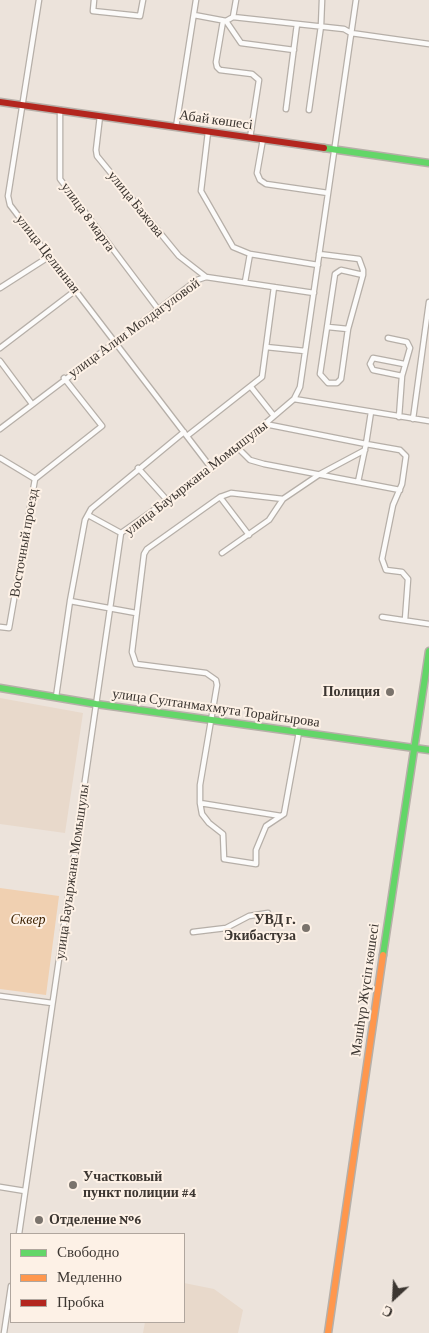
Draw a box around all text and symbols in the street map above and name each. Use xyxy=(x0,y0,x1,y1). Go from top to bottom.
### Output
street label: Абай көшесі xyxy=(178,107,254,133)
street label: улица Бажова xyxy=(104,167,168,241)
street label: улица 8 марта xyxy=(57,179,119,255)
street label: улица Целинная xyxy=(12,211,84,297)
street label: улица Алии Молдагуловой xyxy=(65,275,203,381)
street label: улица Бауыржана Момышулы xyxy=(121,417,271,539)
street label: Восточный проезд xyxy=(6,487,42,599)
place label: Полиция xyxy=(323,684,380,700)
street label: улица Султанмахмута Торайгырова xyxy=(111,685,321,731)
marker: Полиция xyxy=(384,686,396,698)
street label: улица Бауыржана Момышулы xyxy=(51,783,93,961)
park label: Сквер xyxy=(10,912,46,928)
place label: УВД г. Экибастуза xyxy=(224,912,296,944)
marker: УВД г. Экибастуза xyxy=(300,922,312,934)
street label: Мәшһүр Жүсіп көшесі xyxy=(347,922,383,1058)
place label: Участковый пункт полиции #4 xyxy=(83,1169,196,1202)
marker: Участковый пункт полиции #4 xyxy=(67,1179,79,1191)
place label: Отделение №6 xyxy=(49,1212,142,1228)
marker: Отделение №6 xyxy=(33,1214,45,1226)
legend xyxy=(10,1233,185,1323)
text: Свободно xyxy=(57,1244,119,1260)
text: Медленно xyxy=(57,1269,122,1285)
north arrow xyxy=(369,1273,419,1323)
text: Пробка xyxy=(57,1294,104,1310)
text: С xyxy=(380,1302,396,1321)

